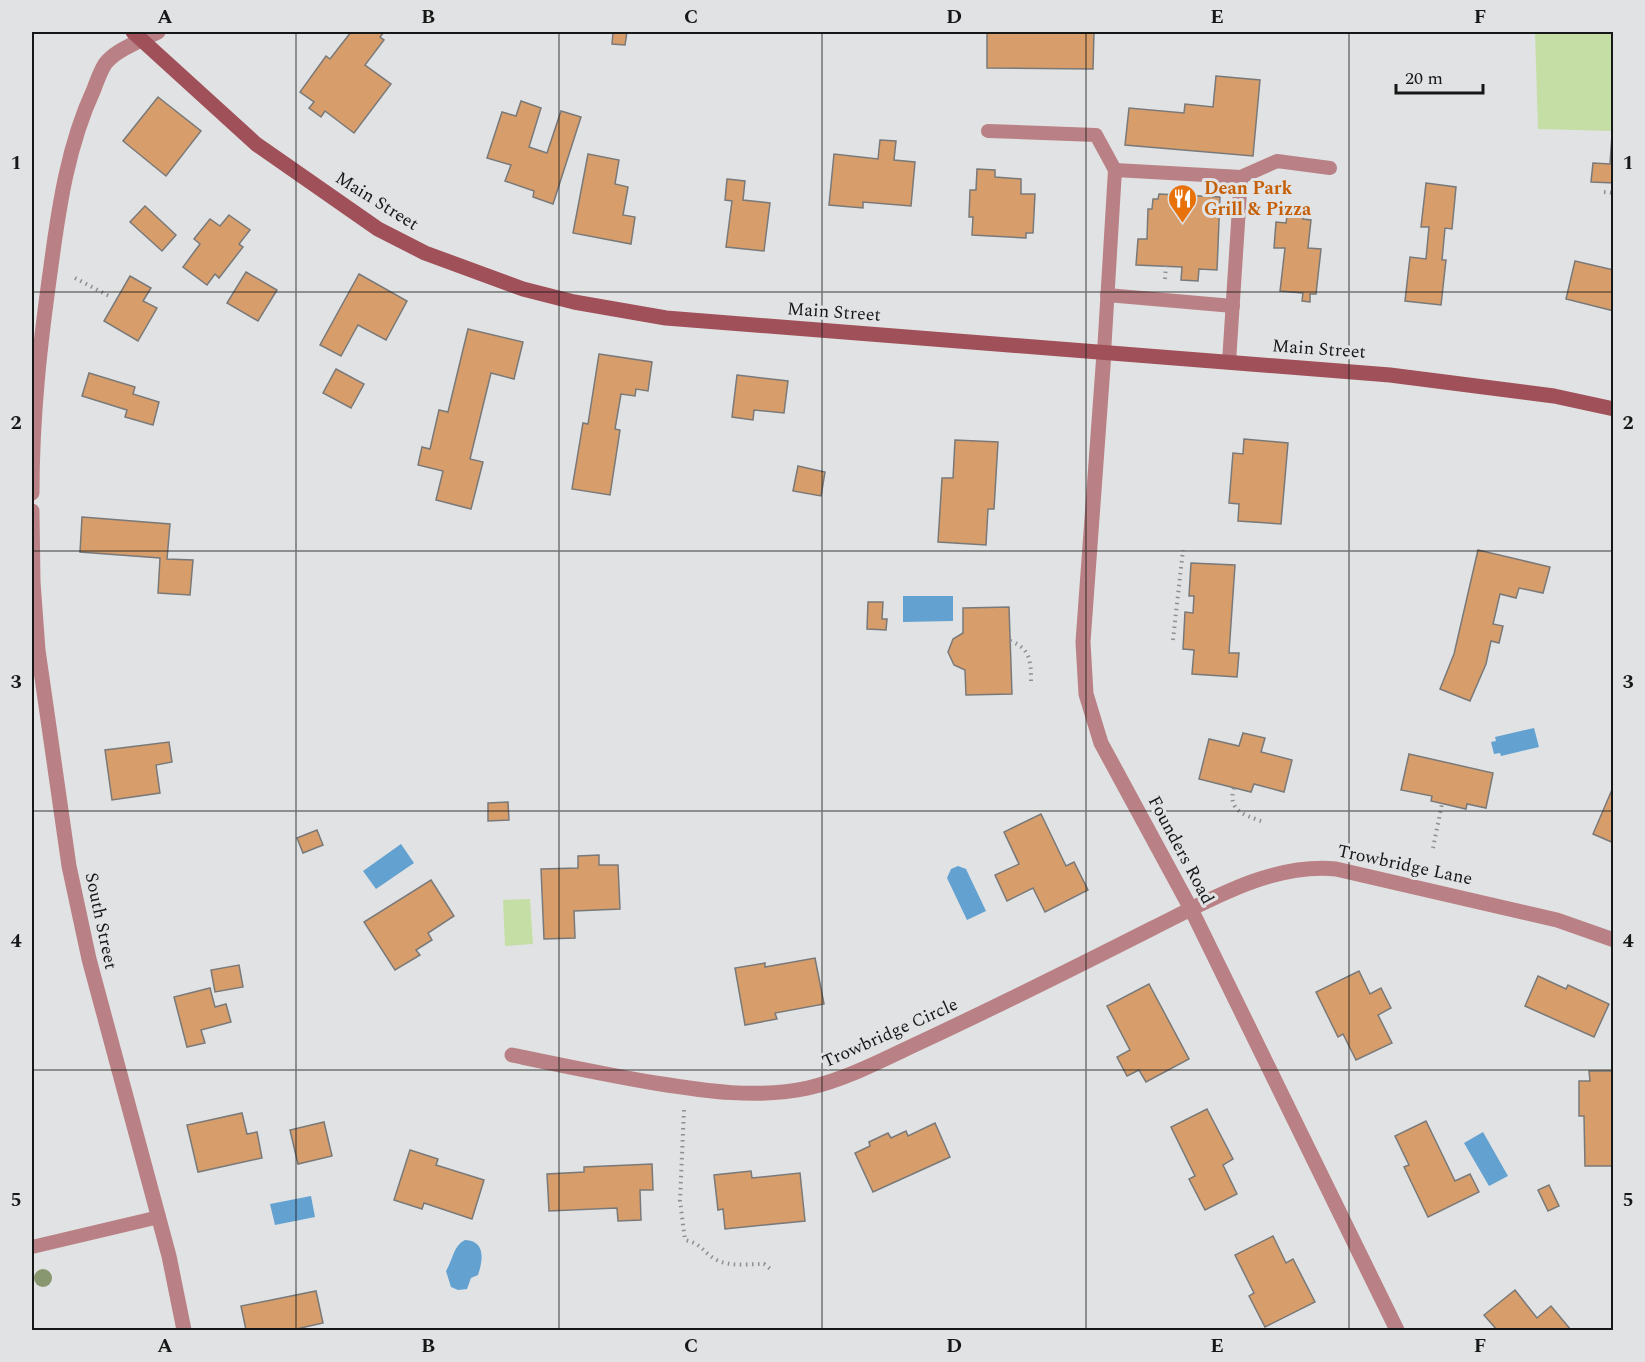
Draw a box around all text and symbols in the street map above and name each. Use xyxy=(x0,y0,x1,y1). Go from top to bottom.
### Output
text: A xyxy=(157,2,173,32)
text: B xyxy=(421,2,435,32)
text: C xyxy=(684,2,698,32)
text: D xyxy=(946,2,962,32)
text: E xyxy=(1210,2,1224,32)
text: F xyxy=(1474,2,1486,32)
scale bar xyxy=(1396,57,1483,95)
text: 20 m xyxy=(1405,65,1443,92)
text: 1 xyxy=(10,148,22,178)
text: 1 xyxy=(1622,148,1634,178)
street label: Main Street xyxy=(330,165,424,237)
place label: Dean Park Grill & Pizza xyxy=(1204,175,1312,223)
restaurant icon: Dean Park Grill & Pizza xyxy=(1167,182,1199,224)
street label: Main Street xyxy=(786,295,882,329)
street label: Main Street xyxy=(1271,332,1367,366)
text: 2 xyxy=(10,408,22,438)
text: 2 xyxy=(1622,408,1634,438)
text: 3 xyxy=(10,667,22,697)
text: 3 xyxy=(1622,667,1634,697)
street label: Founders Road xyxy=(1141,791,1221,909)
street label: Trowbridge Lane xyxy=(1335,838,1475,892)
street label: South Street xyxy=(78,870,124,972)
text: 4 xyxy=(10,926,22,956)
text: 4 xyxy=(1622,926,1634,956)
street label: Trowbridge Circle xyxy=(818,991,962,1075)
text: 5 xyxy=(10,1185,22,1215)
text: 5 xyxy=(1622,1185,1634,1215)
text: A xyxy=(157,1331,173,1361)
text: B xyxy=(421,1331,435,1361)
text: C xyxy=(684,1331,698,1361)
text: D xyxy=(946,1331,962,1361)
text: E xyxy=(1210,1331,1224,1361)
text: F xyxy=(1474,1331,1486,1361)

